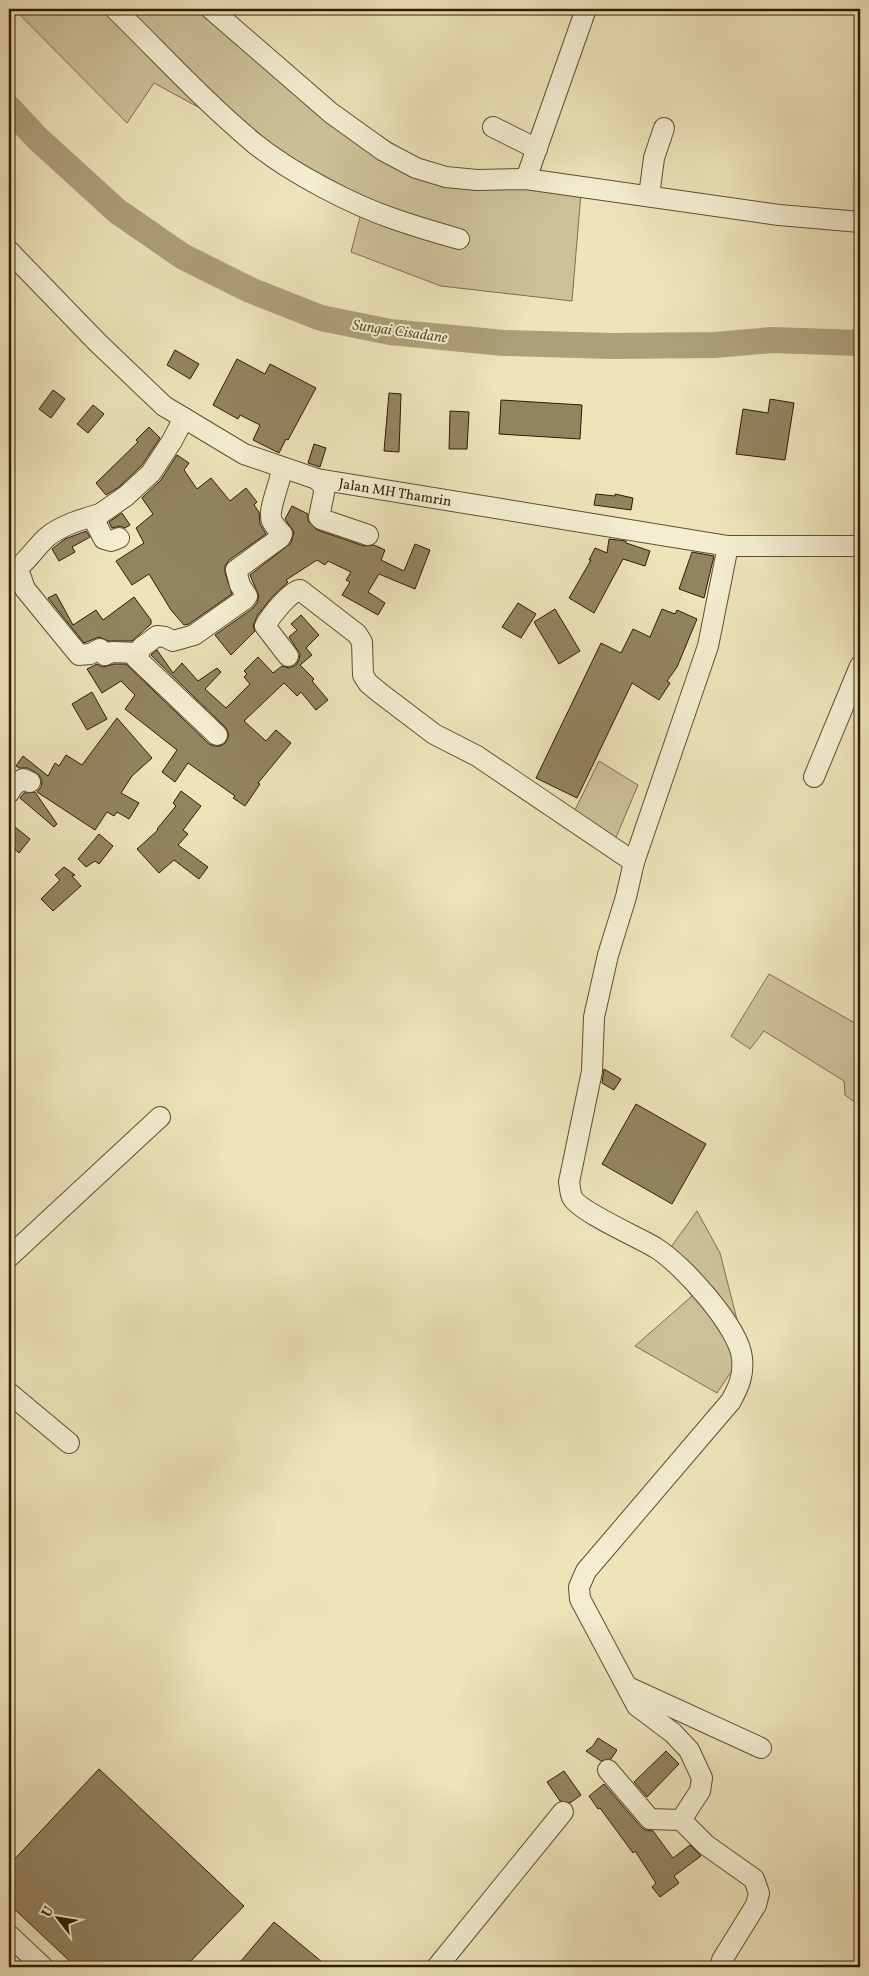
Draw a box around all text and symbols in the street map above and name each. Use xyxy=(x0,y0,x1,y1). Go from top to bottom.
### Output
water label: Sungai Cisadane xyxy=(351,315,449,350)
street label: Jalan MH Thamrin xyxy=(337,475,453,512)
north arrow xyxy=(32,1894,82,1944)
text: U xyxy=(38,1903,59,1921)

